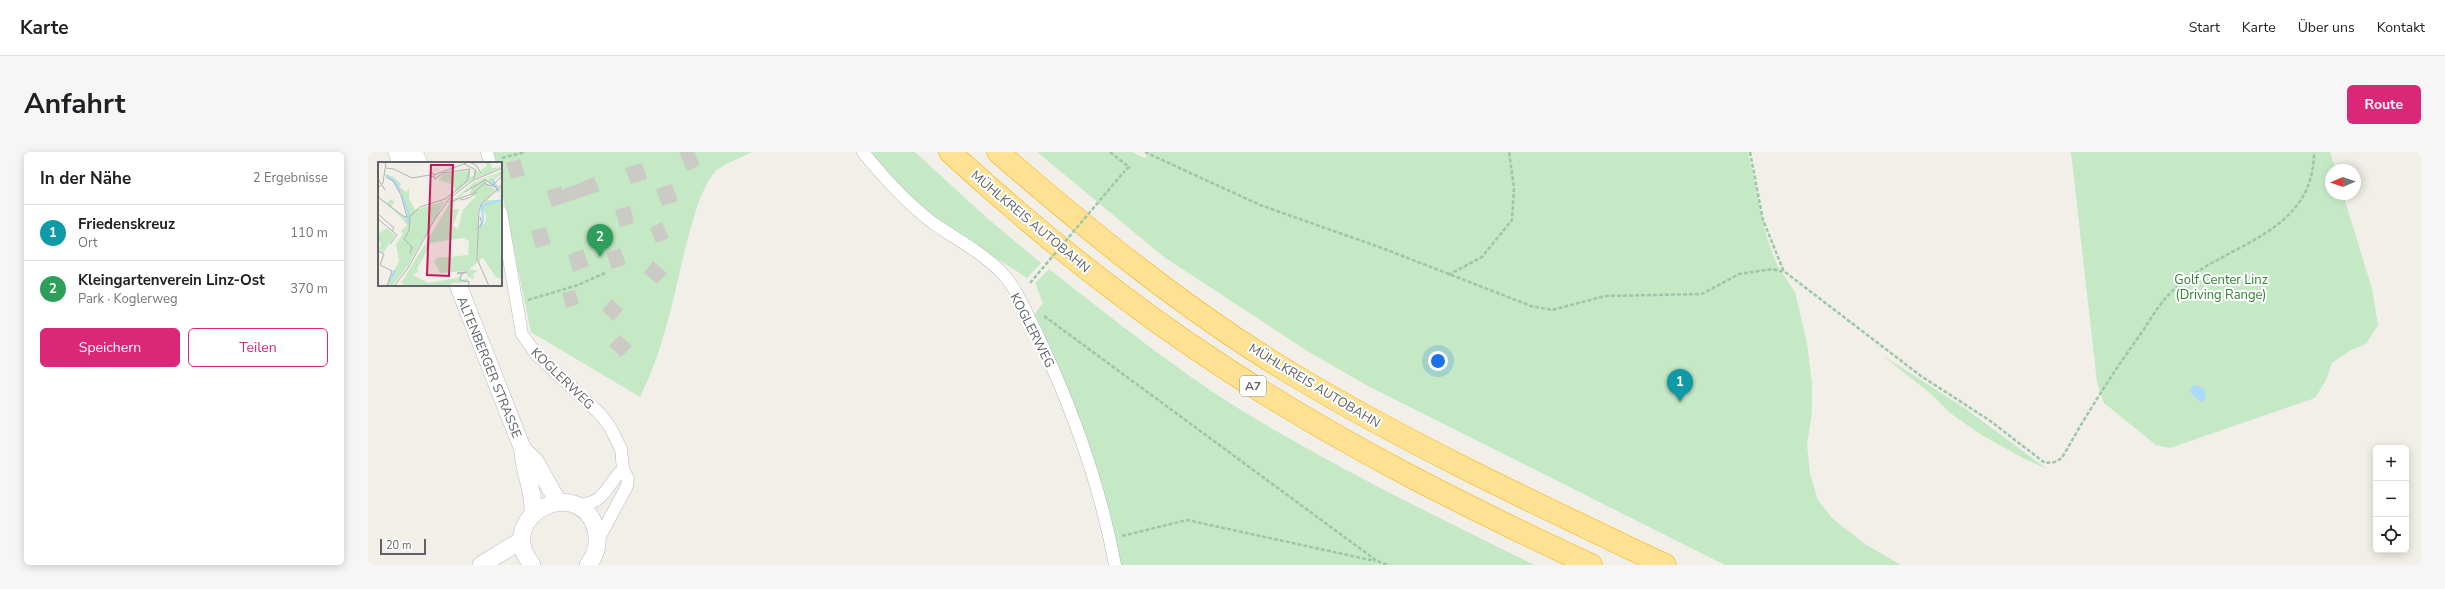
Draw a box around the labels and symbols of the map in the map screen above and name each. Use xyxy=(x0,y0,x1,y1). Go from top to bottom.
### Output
inset map xyxy=(378,162,502,286)
north arrow xyxy=(2325,164,2361,200)
street label: MÜHLKREIS AUTOBAHN xyxy=(967,166,1094,277)
pin: 2 xyxy=(587,224,613,257)
park label: Golf Center Linz (Driving Range) xyxy=(2174,271,2268,304)
street label: KOGLERWEG xyxy=(1006,290,1059,371)
street label: ALTENBERGER STRASSE xyxy=(452,294,526,441)
street label: MÜHLKREIS AUTOBAHN xyxy=(1245,339,1384,432)
street label: KOGLERWEG xyxy=(527,344,598,414)
your location xyxy=(1428,351,1448,371)
pin: 1 xyxy=(1667,369,1693,402)
road number: A7 xyxy=(1240,376,1266,396)
scale bar xyxy=(380,537,426,556)

